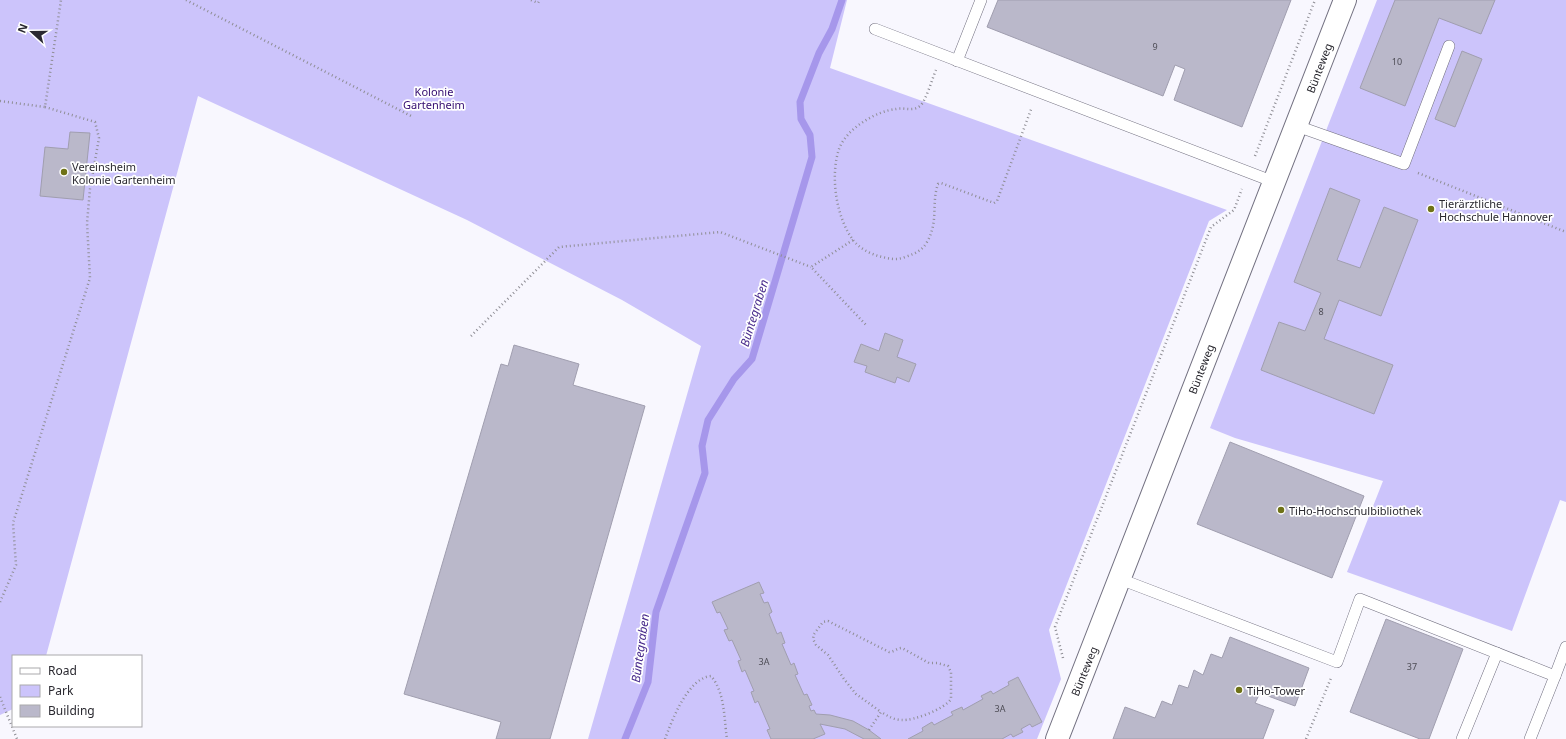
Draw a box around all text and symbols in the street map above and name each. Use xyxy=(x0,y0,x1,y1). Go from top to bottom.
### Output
north arrow xyxy=(12,12,52,52)
text: N xyxy=(14,21,31,35)
house number: 9 xyxy=(1152,40,1158,53)
street label: Bünteweg xyxy=(1303,41,1335,95)
house number: 10 xyxy=(1392,55,1402,68)
park label: Kolonie Gartenheim xyxy=(403,84,465,112)
place label: Vereinsheim Kolonie Gartenheim xyxy=(72,159,175,187)
marker: Vereinsheim Kolonie Gartenheim xyxy=(59,167,69,177)
place label: Tierärztliche Hochschule Hannover xyxy=(1439,196,1553,224)
marker: Tierärztliche Hochschule Hannover xyxy=(1426,204,1436,214)
water label: Büntegraben xyxy=(736,277,772,349)
house number: 8 xyxy=(1318,305,1324,318)
street label: Bünteweg xyxy=(1185,342,1217,396)
place label: TiHo-Hochschulbibliothek xyxy=(1289,503,1422,518)
marker: TiHo-Hochschulbibliothek xyxy=(1276,505,1286,515)
water label: Büntegraben xyxy=(627,612,653,683)
street label: Bünteweg xyxy=(1067,644,1101,698)
legend xyxy=(12,655,142,727)
house number: 3A xyxy=(759,655,770,668)
house number: 37 xyxy=(1407,660,1417,673)
text: Road xyxy=(48,662,77,679)
text: Park xyxy=(48,682,74,699)
place label: TiHo-Tower xyxy=(1247,683,1305,698)
marker: TiHo-Tower xyxy=(1234,685,1244,695)
text: Building xyxy=(48,702,95,719)
house number: 3A xyxy=(995,702,1006,715)

